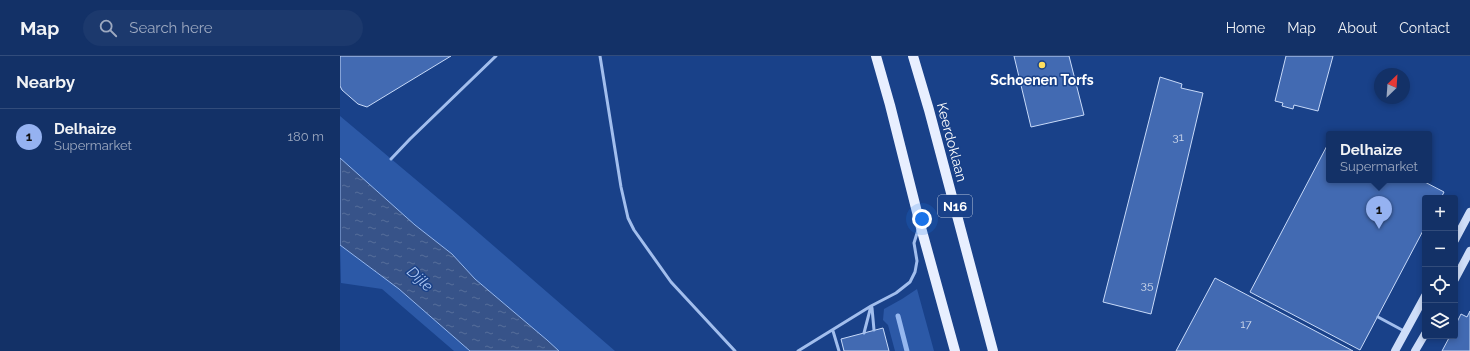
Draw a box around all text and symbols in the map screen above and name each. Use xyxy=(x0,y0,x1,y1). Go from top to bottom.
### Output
search box xyxy=(83,10,363,46)
text: Map xyxy=(20,17,59,39)
icon: search xyxy=(97,17,119,39)
text: Search here xyxy=(129,19,213,37)
text: Home xyxy=(1226,20,1265,36)
text: Map xyxy=(1287,20,1316,36)
text: About xyxy=(1338,20,1377,36)
text: Contact xyxy=(1399,20,1450,36)
marker: Schoenen Torfs xyxy=(1037,60,1047,70)
north arrow xyxy=(1374,68,1410,104)
text: Nearby xyxy=(16,72,75,92)
place label: Schoenen Torfs xyxy=(990,72,1094,88)
street label: Keerdoklaan xyxy=(934,101,970,183)
text: Delhaize xyxy=(54,120,116,138)
text: 1 xyxy=(26,129,32,144)
text: 180 m xyxy=(288,129,324,144)
house number: 31 xyxy=(1172,130,1184,144)
popup xyxy=(1326,131,1432,183)
text: Supermarket xyxy=(54,138,132,153)
text: Delhaize xyxy=(1340,141,1402,159)
text: Supermarket xyxy=(1340,159,1418,174)
road number: N16 xyxy=(938,195,972,217)
map controls xyxy=(1422,195,1458,339)
button: + xyxy=(1422,195,1458,231)
pin: 1 xyxy=(1366,196,1392,229)
your location xyxy=(912,209,932,229)
button: − xyxy=(1422,231,1458,267)
water label: Dijle xyxy=(403,263,437,295)
button: locate xyxy=(1422,267,1458,303)
house number: 35 xyxy=(1141,278,1154,292)
button: layers xyxy=(1422,303,1458,339)
house number: 17 xyxy=(1240,317,1252,331)

